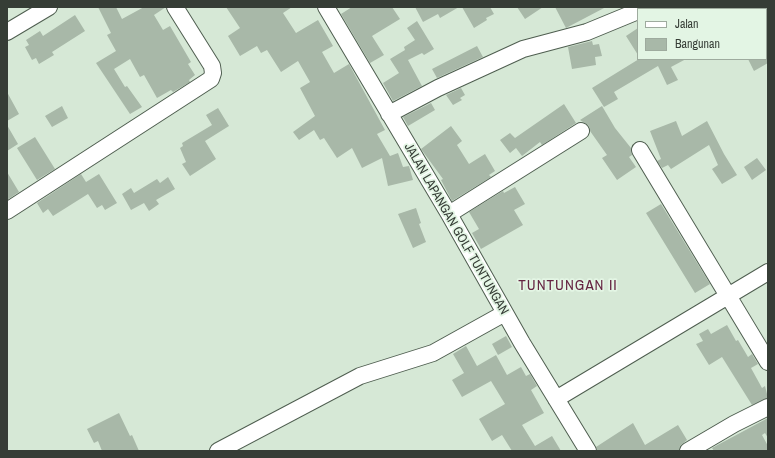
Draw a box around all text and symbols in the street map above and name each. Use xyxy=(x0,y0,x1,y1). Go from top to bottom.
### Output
legend xyxy=(637,8,767,60)
text: Jalan xyxy=(675,16,699,32)
text: Bangunan xyxy=(675,36,720,52)
street label: JALAN LAPANGAN GOLF TUNTUNGAN xyxy=(400,141,512,317)
district label: TUNTUNGAN II xyxy=(518,277,618,295)

